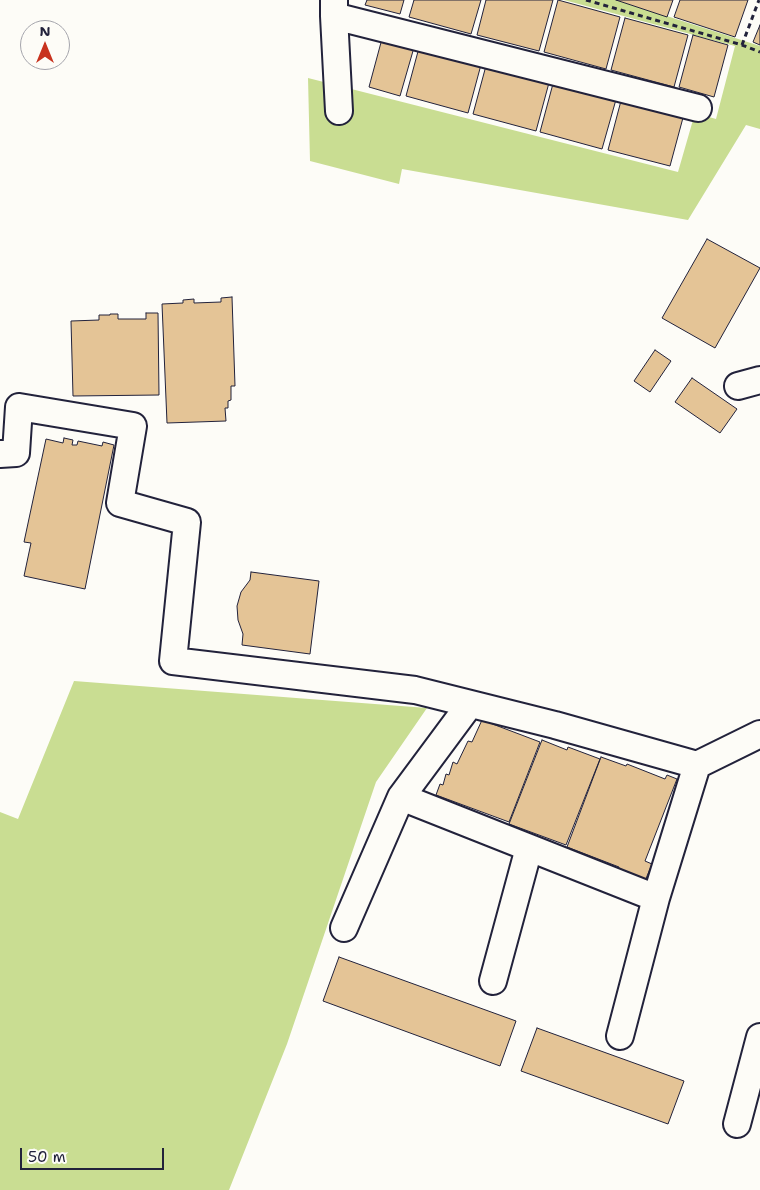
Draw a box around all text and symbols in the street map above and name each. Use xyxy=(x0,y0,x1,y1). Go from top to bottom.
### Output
north arrow xyxy=(20,20,70,70)
text: N xyxy=(39,22,51,40)
scale bar xyxy=(22,1138,166,1170)
text: 50 m xyxy=(28,1147,66,1167)

